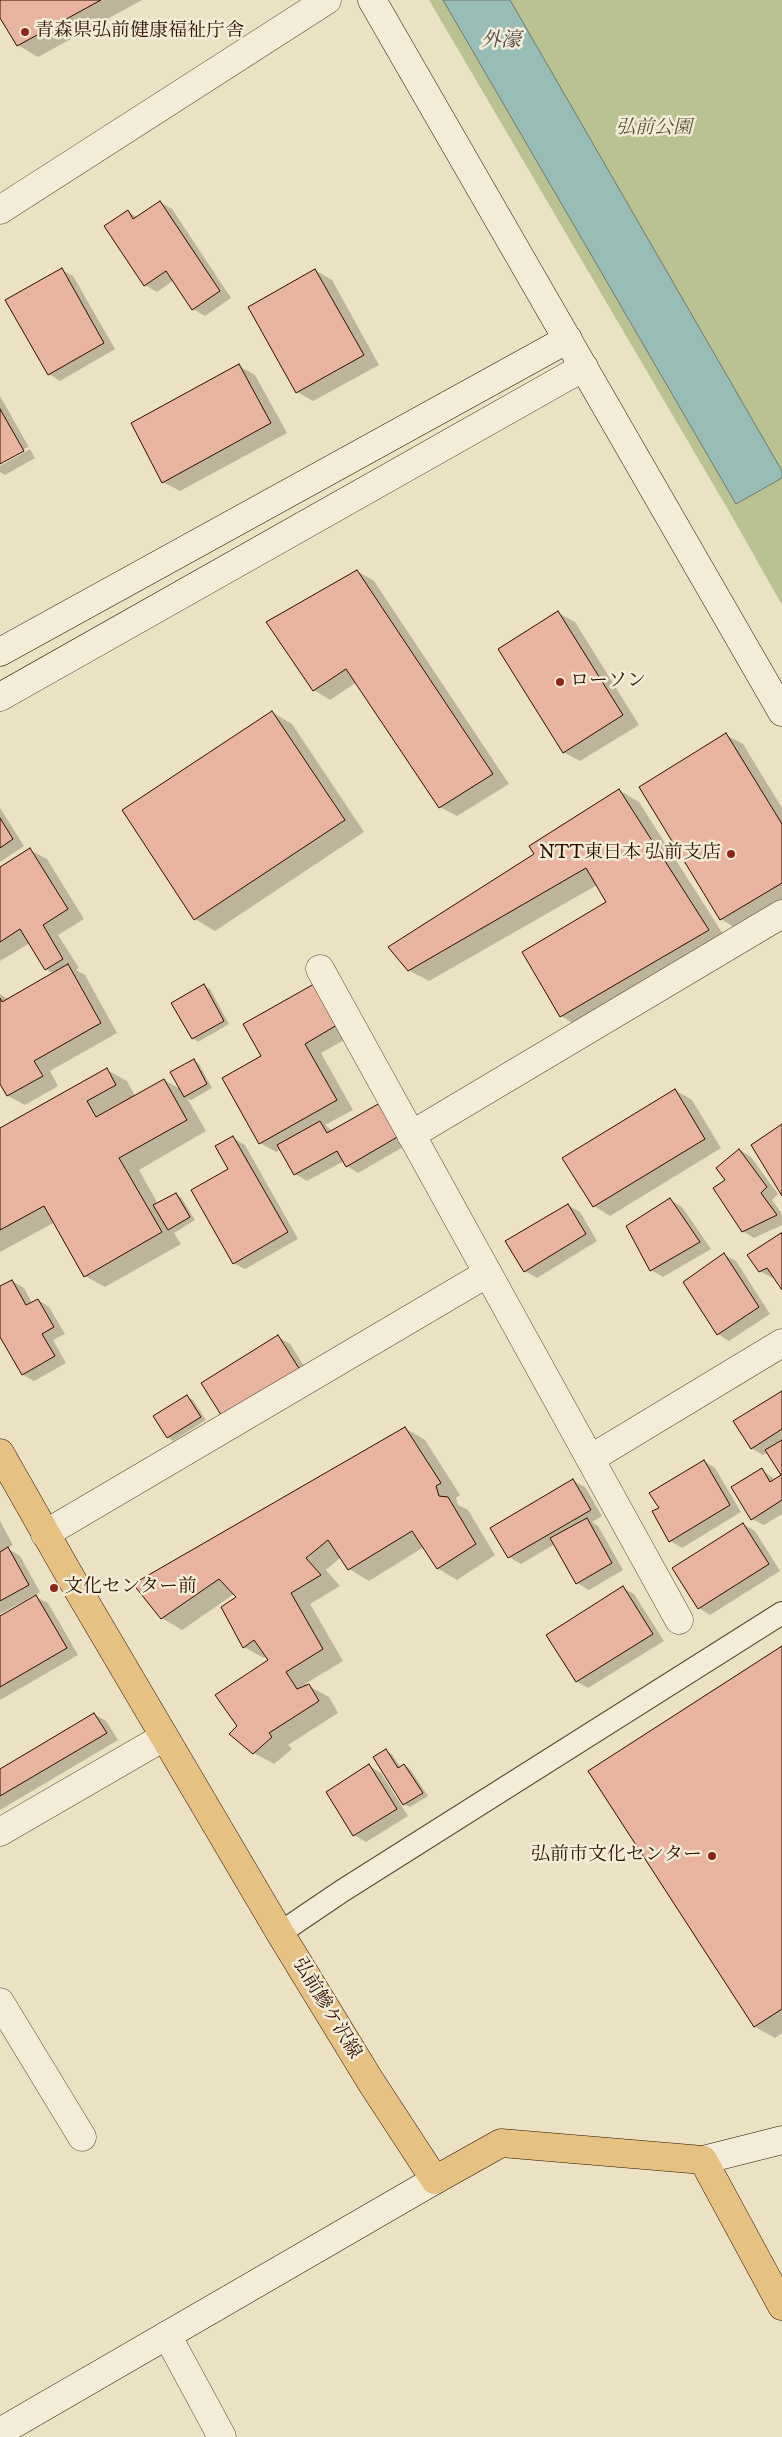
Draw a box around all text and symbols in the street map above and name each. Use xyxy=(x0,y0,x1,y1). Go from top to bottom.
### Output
place label: 青森県弘前健康福祉庁舎 xyxy=(35,21,244,43)
marker: 青森県弘前健康福祉庁舎 xyxy=(19,26,31,38)
water label: 外濠 xyxy=(481,30,521,54)
park label: 弘前公園 xyxy=(616,118,692,140)
place label: ローソン xyxy=(570,671,646,693)
marker: ローソン xyxy=(554,676,566,688)
place label: NTT東日本 弘前支店 xyxy=(539,843,721,865)
marker: NTT東日本 弘前支店 xyxy=(725,848,737,860)
place label: 文化センター前 xyxy=(64,1577,197,1599)
marker: 文化センター前 xyxy=(48,1582,60,1594)
place label: 弘前市文化センター xyxy=(531,1845,702,1867)
marker: 弘前市文化センター xyxy=(706,1850,718,1862)
street label: 弘前鰺ケ沢線 xyxy=(287,1954,365,2064)

